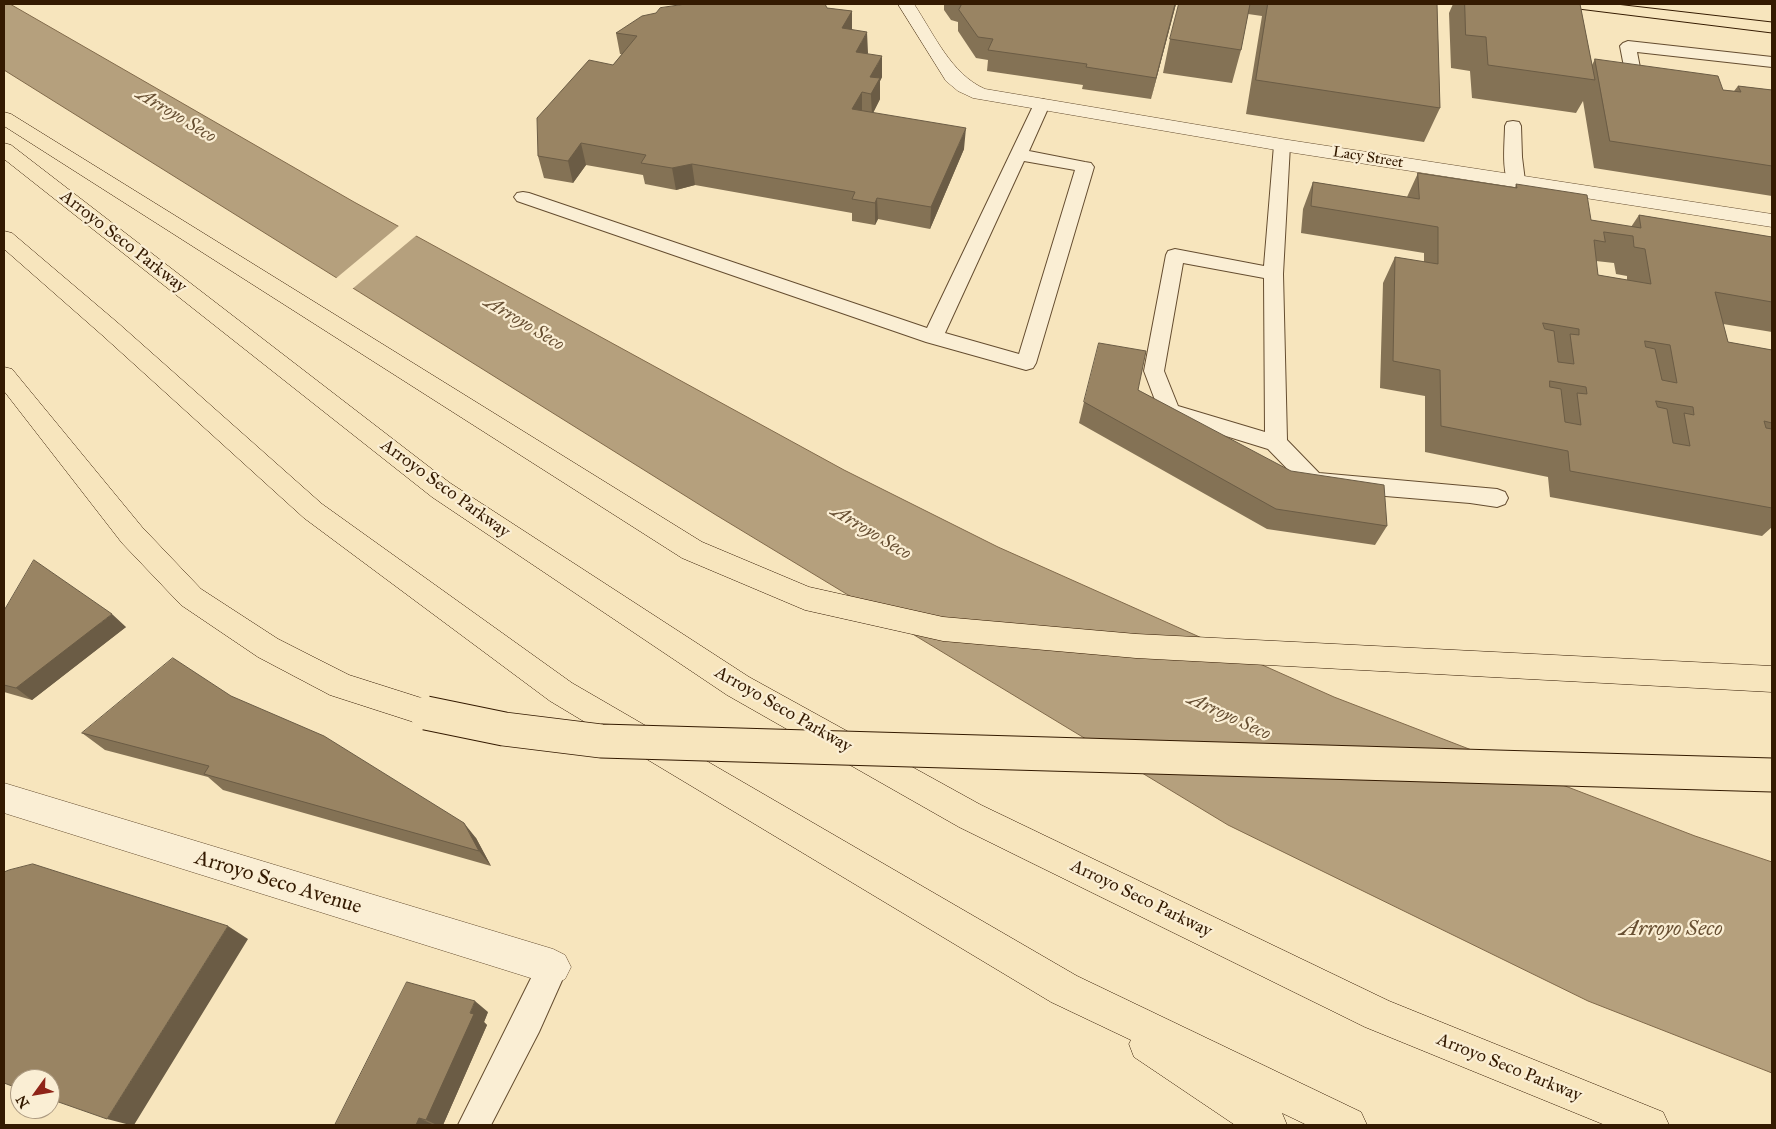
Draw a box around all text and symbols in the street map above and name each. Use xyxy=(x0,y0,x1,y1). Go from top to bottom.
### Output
water label: Arroyo Seco xyxy=(132,83,220,149)
street label: Lacy Street xyxy=(1331,144,1405,172)
street label: Arroyo Seco Parkway xyxy=(55,186,191,298)
water label: Arroyo Seco xyxy=(480,291,568,357)
street label: Arroyo Seco Parkway xyxy=(376,435,514,543)
water label: Arroyo Seco xyxy=(827,500,915,566)
street label: Arroyo Seco Parkway xyxy=(711,662,855,758)
water label: Arroyo Seco xyxy=(1184,688,1274,746)
street label: Arroyo Seco Avenue xyxy=(191,846,365,920)
street label: Arroyo Seco Parkway xyxy=(1067,855,1215,943)
water label: Arroyo Seco xyxy=(1619,917,1723,943)
street label: Arroyo Seco Parkway xyxy=(1433,1029,1585,1107)
north arrow xyxy=(10,1069,60,1119)
text: N xyxy=(12,1092,33,1111)

